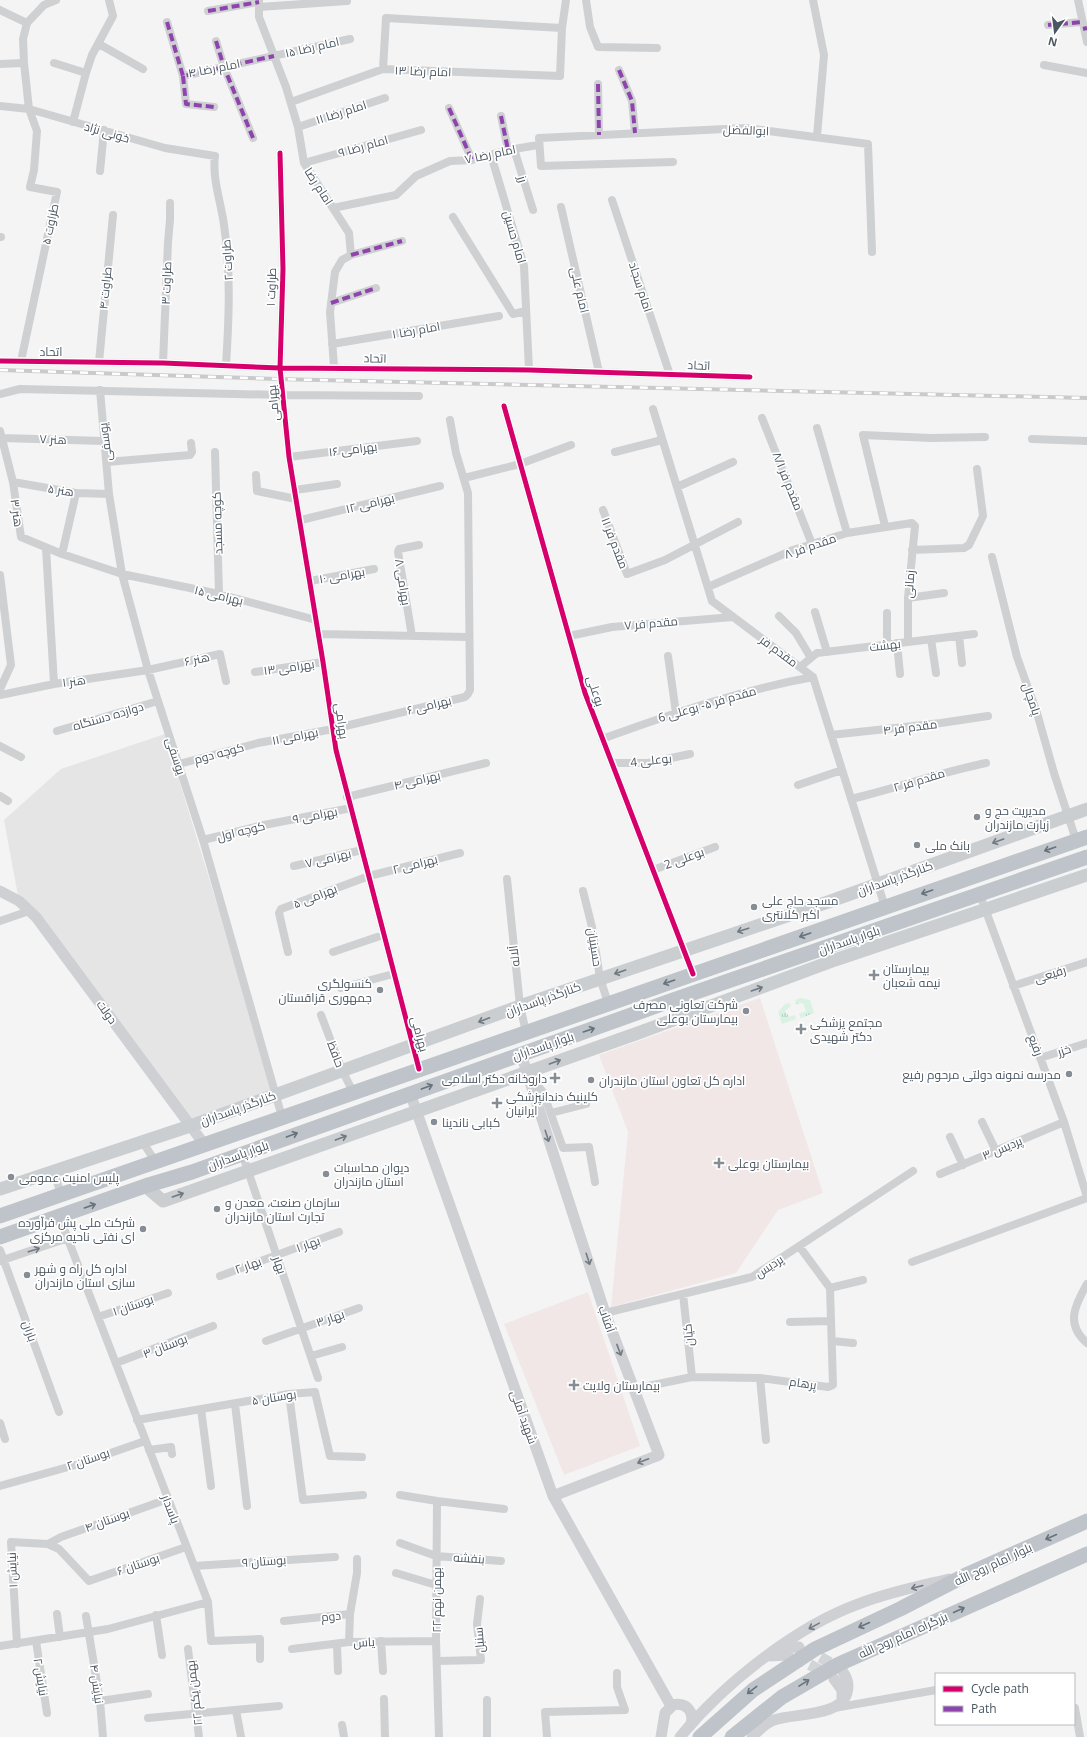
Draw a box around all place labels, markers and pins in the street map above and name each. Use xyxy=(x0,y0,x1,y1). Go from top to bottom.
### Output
place label: مدیریت حج و زیارت مازندران xyxy=(985,802,1049,833)
marker: مدیریت حج و زیارت مازندران xyxy=(972,812,982,822)
place label: بانک ملی xyxy=(925,837,970,854)
marker: بانک ملی xyxy=(912,840,922,850)
place label: مسجد حاج علی اکبر کلانتری xyxy=(762,892,838,923)
marker: مسجد حاج علی اکبر کلانتری xyxy=(749,902,759,912)
place label: بیمارستان نیمه شعبان xyxy=(883,960,941,991)
marker: بیمارستان نیمه شعبان xyxy=(868,969,880,981)
place label: کنسولگری جمهوری قزاقستان xyxy=(279,975,372,1006)
marker: کنسولگری جمهوری قزاقستان xyxy=(375,985,385,995)
place label: شرکت تعاونی مصرف بیمارستان بوعلی xyxy=(633,996,738,1027)
marker: شرکت تعاونی مصرف بیمارستان بوعلی xyxy=(741,1006,751,1016)
place label: مجتمع پزشکی دکتر شهیدی xyxy=(810,1014,883,1045)
marker: مجتمع پزشکی دکتر شهیدی xyxy=(795,1023,807,1035)
place label: مدرسه نمونه دولتی مرحوم رفیع xyxy=(902,1066,1061,1083)
marker: مدرسه نمونه دولتی مرحوم رفیع xyxy=(1064,1069,1074,1079)
place label: داروخانه دکتر اسلامی xyxy=(442,1070,547,1087)
place label: اداره کل تعاون استان مازندران xyxy=(599,1072,745,1089)
marker: داروخانه دکتر اسلامی xyxy=(550,1073,560,1083)
marker: اداره کل تعاون استان مازندران xyxy=(586,1075,596,1085)
place label: کلینیک دندانپزشکی ایرانیان xyxy=(506,1088,598,1119)
marker: کلینیک دندانپزشکی ایرانیان xyxy=(491,1097,503,1109)
place label: کبابی ناندینا xyxy=(442,1114,500,1131)
marker: کبابی ناندینا xyxy=(429,1117,439,1127)
place label: بیمارستان بوعلی xyxy=(728,1155,809,1172)
marker: بیمارستان بوعلی xyxy=(713,1157,725,1169)
place label: دیوان محاسبات استان مازندران xyxy=(334,1159,409,1190)
place label: پلیس امنیت عمومی xyxy=(19,1169,120,1187)
marker: دیوان محاسبات استان مازندران xyxy=(321,1169,331,1179)
marker: پلیس امنیت عمومی xyxy=(6,1172,16,1182)
place label: سازمان صنعت، معدن و تجارت استان مازندران xyxy=(225,1194,340,1225)
marker: سازمان صنعت، معدن و تجارت استان مازندران xyxy=(212,1204,222,1214)
place label: شرکت ملی پش فرآورده ای نفتی ناحیه مرکزی xyxy=(18,1214,135,1245)
marker: شرکت ملی پش فرآورده ای نفتی ناحیه مرکزی xyxy=(138,1224,148,1234)
place label: اداره کل راه و شهر سازی استان مازندران xyxy=(34,1260,135,1291)
marker: اداره کل راه و شهر سازی استان مازندران xyxy=(22,1270,32,1280)
place label: بیمارستان ولایت xyxy=(583,1377,660,1394)
marker: بیمارستان ولایت xyxy=(568,1379,580,1391)

